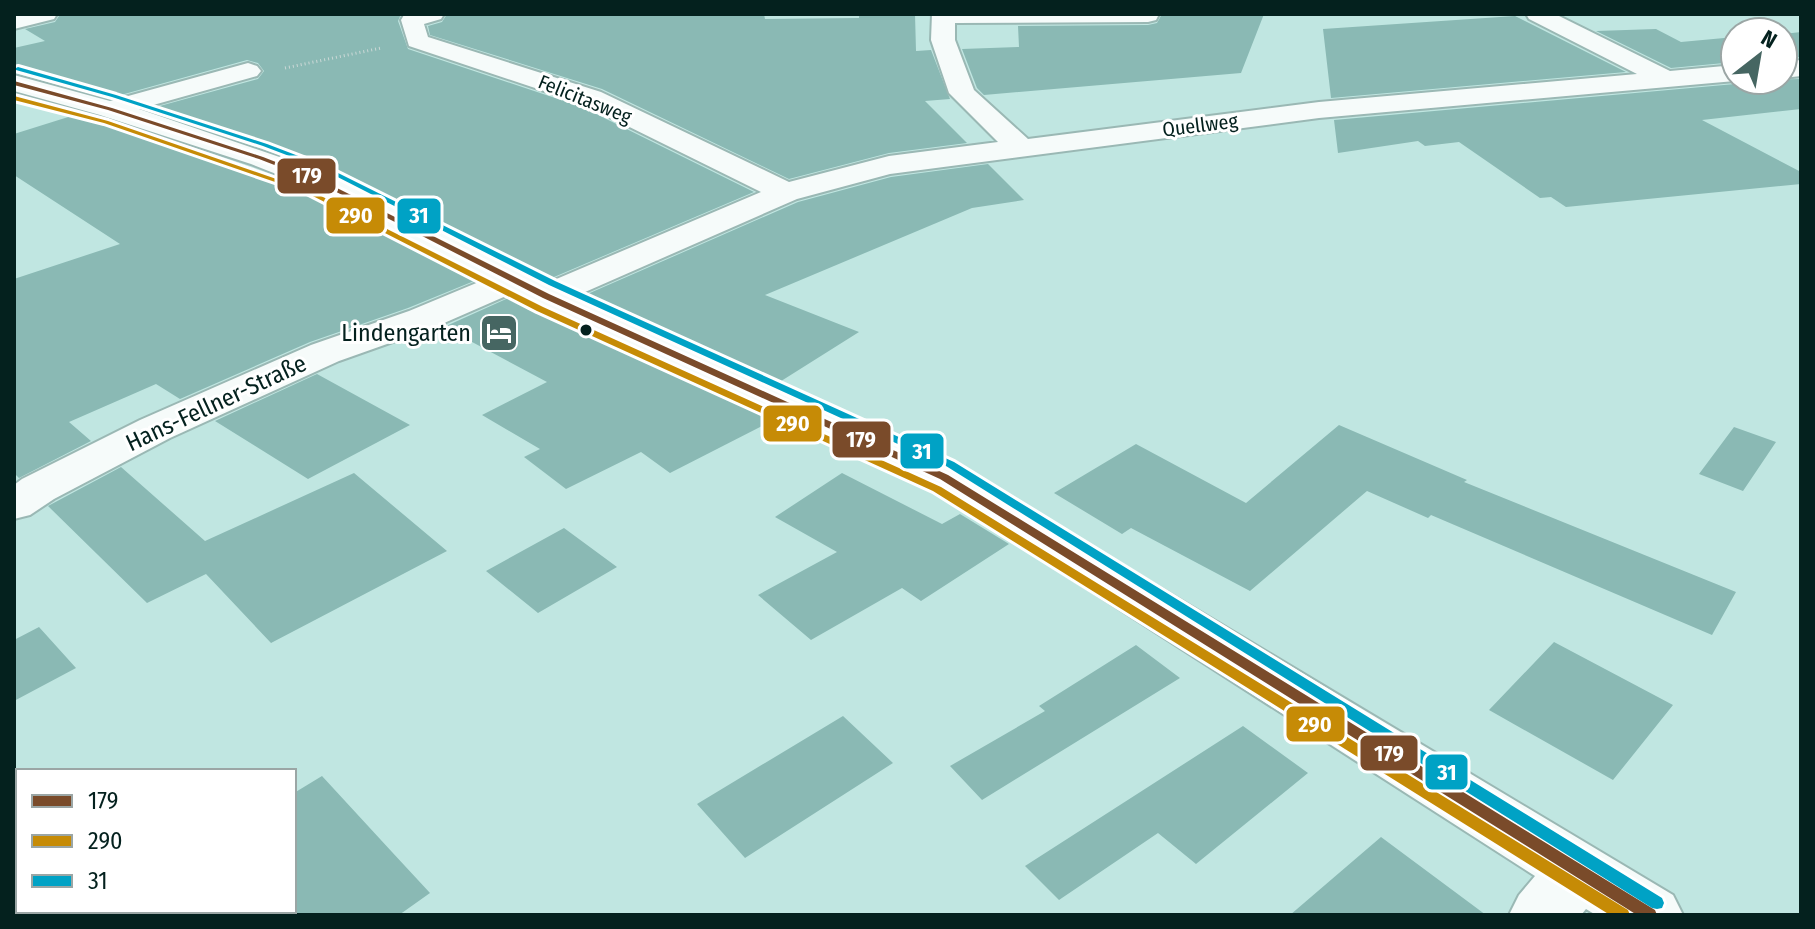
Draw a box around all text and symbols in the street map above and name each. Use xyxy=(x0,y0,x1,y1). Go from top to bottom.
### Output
north arrow xyxy=(1719,16,1799,96)
text: N xyxy=(1756,24,1782,54)
street label: Felicitasweg xyxy=(535,69,636,129)
street label: Quellweg xyxy=(1161,108,1240,142)
line badge: 179 xyxy=(276,157,337,195)
text: 179 xyxy=(292,162,322,189)
line badge: 290 xyxy=(325,196,386,235)
line badge: 31 xyxy=(396,197,442,235)
text: 290 xyxy=(338,202,373,229)
text: 31 xyxy=(408,202,429,229)
hotel icon: Lindengarten xyxy=(478,312,520,354)
place label: Lindengarten xyxy=(341,319,471,347)
unlabelled marker xyxy=(578,322,594,338)
street label: Hans-Fellner-Straße xyxy=(121,349,311,457)
line badge: 290 xyxy=(762,404,823,443)
text: 290 xyxy=(775,410,810,437)
line badge: 179 xyxy=(831,420,892,459)
text: 179 xyxy=(846,426,876,453)
line badge: 31 xyxy=(899,432,945,470)
text: 31 xyxy=(911,438,932,465)
line badge: 290 xyxy=(1285,705,1346,743)
text: 290 xyxy=(1297,711,1332,738)
line badge: 179 xyxy=(1359,734,1419,772)
text: 179 xyxy=(1374,740,1404,767)
line badge: 31 xyxy=(1424,753,1469,791)
text: 31 xyxy=(1436,759,1457,786)
legend xyxy=(16,769,296,913)
text: 179 xyxy=(88,787,118,815)
text: 290 xyxy=(88,827,123,855)
text: 31 xyxy=(88,867,108,895)

